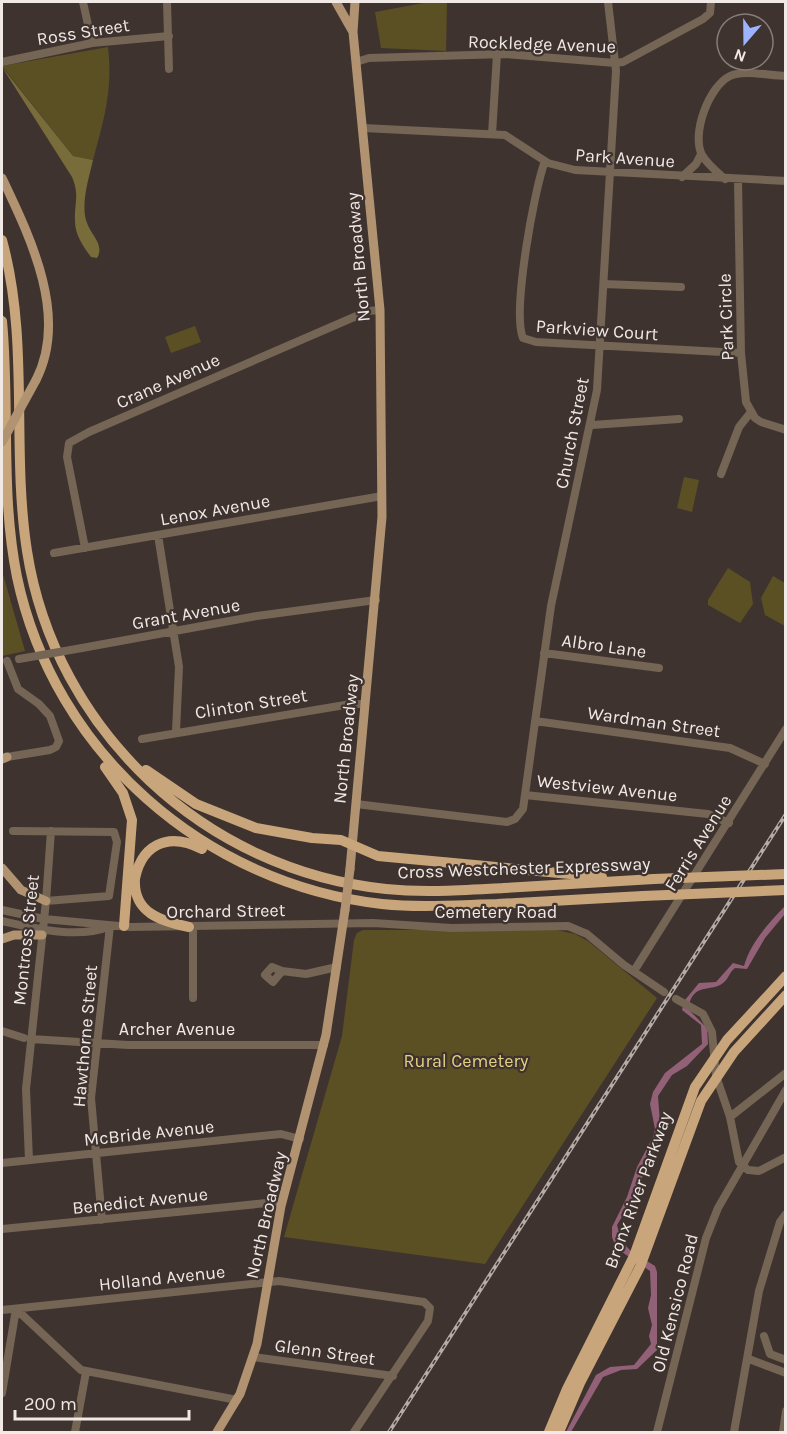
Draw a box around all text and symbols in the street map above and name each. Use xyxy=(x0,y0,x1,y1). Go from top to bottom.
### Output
north arrow xyxy=(715,12,775,72)
street label: Ross Street xyxy=(35,14,131,50)
street label: Rockledge Avenue xyxy=(468,30,616,58)
text: N xyxy=(731,45,749,67)
street label: Park Avenue xyxy=(574,144,676,172)
street label: North Broadway xyxy=(341,191,375,323)
street label: Park Circle xyxy=(713,273,739,361)
street label: Parkview Court xyxy=(535,315,659,345)
street label: Crane Avenue xyxy=(113,348,223,414)
street label: Church Street xyxy=(550,375,594,491)
street label: Lenox Avenue xyxy=(158,490,272,530)
street label: Grant Avenue xyxy=(130,594,242,634)
street label: Albro Lane xyxy=(560,629,648,663)
street label: North Broadway xyxy=(328,673,364,805)
street label: Clinton Street xyxy=(193,684,309,724)
street label: Wardman Street xyxy=(586,702,722,742)
street label: Westview Avenue xyxy=(536,770,678,806)
street label: Ferris Avenue xyxy=(660,791,736,895)
street label: Cross Westchester Expressway xyxy=(397,853,651,883)
street label: Montross Street xyxy=(8,873,44,1007)
street label: Orchard Street xyxy=(166,899,286,923)
street label: Cemetery Road xyxy=(435,901,557,923)
street label: Hawthorne Street xyxy=(68,964,102,1108)
street label: Archer Avenue xyxy=(119,1018,235,1040)
park label: Rural Cemetery xyxy=(404,1050,529,1072)
street label: Bronx River Parkway xyxy=(599,1108,677,1271)
street label: McBride Avenue xyxy=(83,1115,215,1151)
street label: North Broadway xyxy=(241,1149,291,1281)
street label: Benedict Avenue xyxy=(71,1183,209,1219)
street label: Old Kensico Road xyxy=(647,1231,703,1375)
street label: Holland Avenue xyxy=(98,1260,226,1296)
street label: Glenn Street xyxy=(273,1334,377,1370)
scale bar xyxy=(15,1383,189,1421)
text: 200 m xyxy=(24,1393,77,1415)

